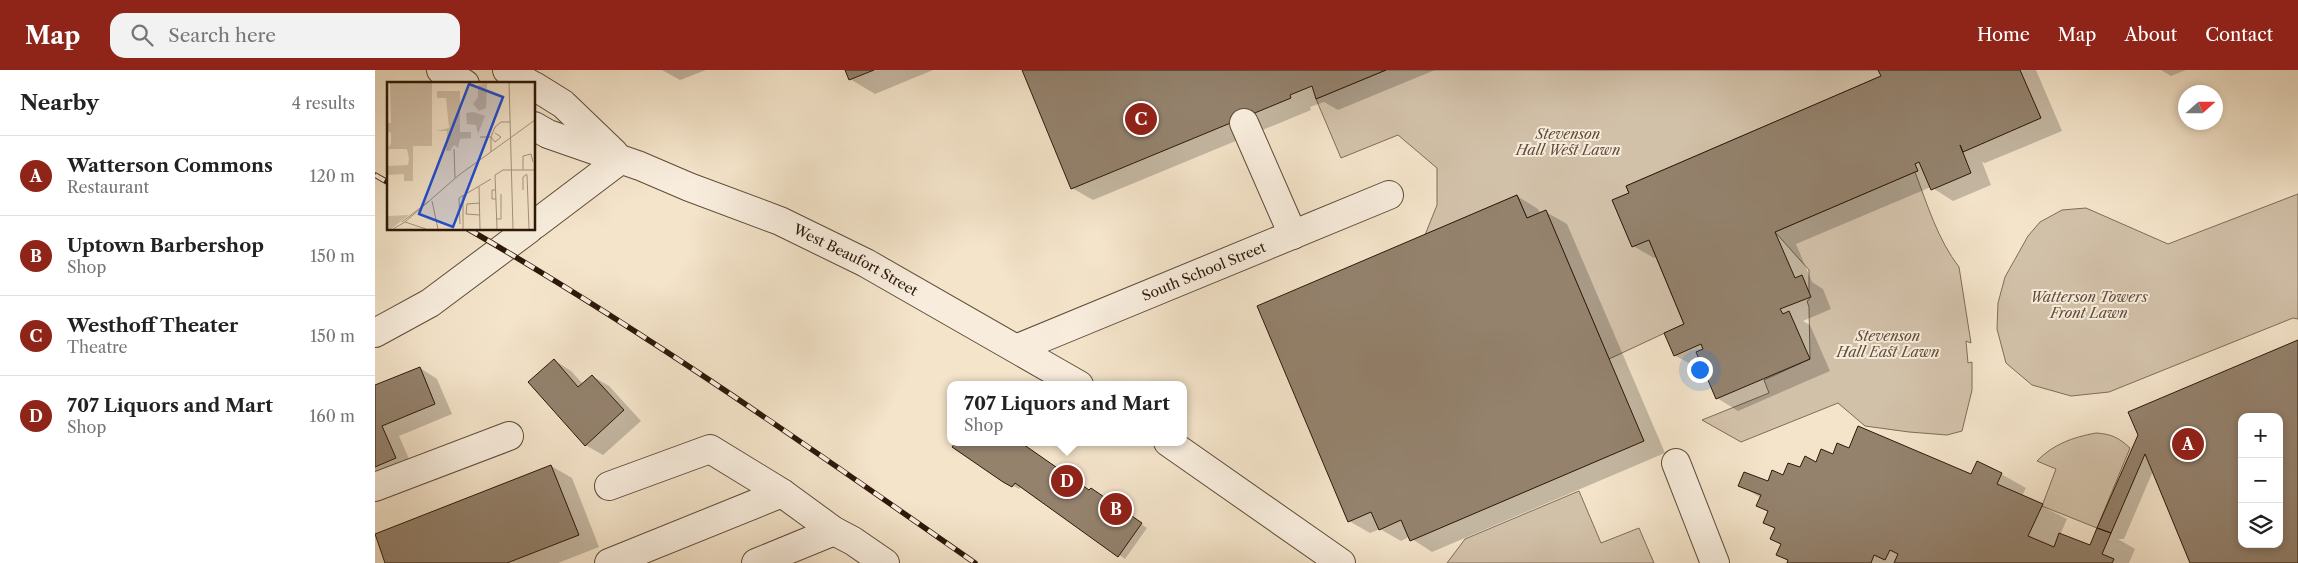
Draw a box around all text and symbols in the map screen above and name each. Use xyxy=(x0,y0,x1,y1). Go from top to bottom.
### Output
search box xyxy=(110,13,460,58)
text: Map xyxy=(25,21,80,50)
icon: search xyxy=(128,21,156,49)
text: Search here xyxy=(168,24,276,47)
text: Home xyxy=(1977,24,2030,46)
text: Map xyxy=(2058,24,2096,46)
text: About xyxy=(2124,24,2177,46)
text: Contact xyxy=(2205,24,2273,46)
inset map xyxy=(387,82,535,230)
north arrow xyxy=(2178,85,2223,130)
text: Nearby xyxy=(20,90,99,115)
text: 4 results xyxy=(292,93,355,113)
pin: C xyxy=(1125,100,1157,138)
park label: Stevenson Hall West Lawn xyxy=(1515,125,1620,159)
text: Watterson Commons xyxy=(67,154,273,177)
text: A xyxy=(30,166,42,186)
text: 120 m xyxy=(310,166,355,186)
text: Restaurant xyxy=(67,177,149,197)
street label: West Beaufort Street xyxy=(790,219,921,300)
text: Uptown Barbershop xyxy=(67,234,264,257)
street label: South School Street xyxy=(1139,238,1268,305)
text: B xyxy=(30,246,42,266)
text: 150 m xyxy=(310,246,355,266)
text: Shop xyxy=(67,257,106,277)
park label: Watterson Towers Front Lawn xyxy=(2030,288,2149,322)
text: Westhoff Theater xyxy=(67,314,238,337)
text: C xyxy=(30,326,42,346)
text: 150 m xyxy=(310,326,355,346)
park label: Stevenson Hall East Lawn xyxy=(1836,327,1940,361)
text: Theatre xyxy=(67,337,128,357)
your location xyxy=(1687,357,1713,383)
popup xyxy=(947,381,1187,446)
text: 707 Liquors and Mart xyxy=(964,392,1170,415)
text: 707 Liquors and Mart xyxy=(67,394,273,417)
text: D xyxy=(29,406,43,426)
text: 160 m xyxy=(310,406,355,426)
map controls xyxy=(2238,413,2283,548)
button: + xyxy=(2238,413,2283,458)
text: Shop xyxy=(964,415,1003,435)
text: Shop xyxy=(67,417,106,437)
pin: A xyxy=(2172,425,2204,463)
button: − xyxy=(2238,458,2283,503)
pin: D xyxy=(1051,462,1083,500)
pin: B xyxy=(1100,490,1132,528)
button: layers xyxy=(2238,503,2283,548)

